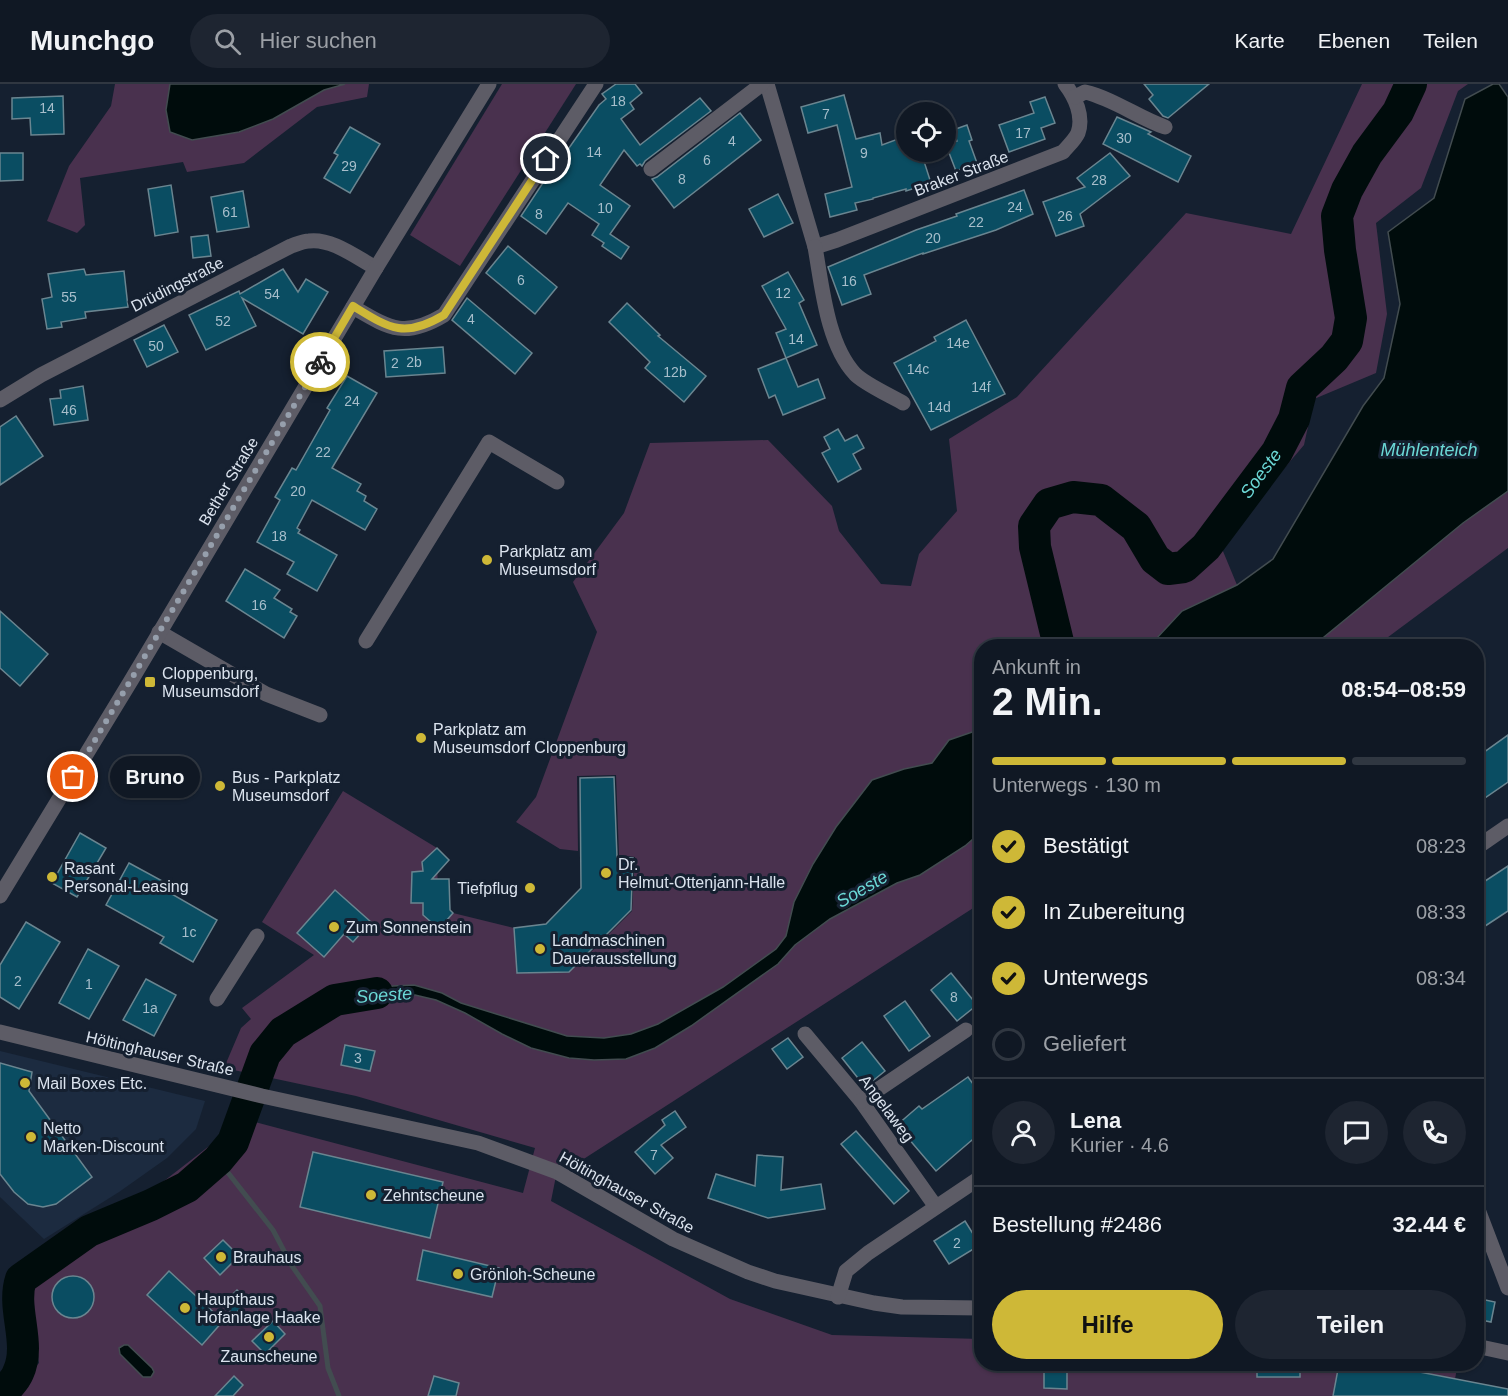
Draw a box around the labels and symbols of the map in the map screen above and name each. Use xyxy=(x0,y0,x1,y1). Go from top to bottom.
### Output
house number: 18 xyxy=(610,93,626,109)
house number: 14 xyxy=(39,100,55,116)
house number: 7 xyxy=(822,106,830,122)
house number: 17 xyxy=(1015,125,1031,141)
house number: 30 xyxy=(1116,130,1132,146)
pin xyxy=(520,133,571,184)
house number: 4 xyxy=(728,133,736,149)
house number: 14 xyxy=(586,144,602,160)
house number: 9 xyxy=(860,145,868,161)
street label: Braker Straße xyxy=(912,148,1011,199)
house number: 6 xyxy=(703,152,711,168)
house number: 29 xyxy=(341,158,357,174)
house number: 8 xyxy=(678,171,686,187)
house number: 28 xyxy=(1091,172,1107,188)
house number: 24 xyxy=(1007,199,1023,215)
house number: 10 xyxy=(597,200,613,216)
house number: 61 xyxy=(222,204,238,220)
house number: 8 xyxy=(535,206,543,222)
house number: 26 xyxy=(1057,208,1073,224)
house number: 22 xyxy=(968,214,984,230)
house number: 20 xyxy=(925,230,941,246)
street label: Drüdingstraße xyxy=(128,254,226,315)
house number: 6 xyxy=(517,272,525,288)
house number: 16 xyxy=(841,273,857,289)
house number: 12 xyxy=(775,285,791,301)
house number: 54 xyxy=(264,286,280,302)
house number: 55 xyxy=(61,289,77,305)
house number: 4 xyxy=(467,311,475,327)
house number: 52 xyxy=(215,313,231,329)
house number: 14 xyxy=(788,331,804,347)
courier xyxy=(290,332,350,392)
house number: 14e xyxy=(946,335,970,351)
house number: 50 xyxy=(148,338,164,354)
house number: 2b xyxy=(406,354,422,370)
house number: 2 xyxy=(391,355,399,371)
house number: 14c xyxy=(907,361,929,377)
house number: 12b xyxy=(663,364,687,380)
house number: 14f xyxy=(971,379,991,395)
house number: 24 xyxy=(344,393,360,409)
house number: 14d xyxy=(927,399,951,415)
house number: 46 xyxy=(61,402,77,418)
street label: Bether Straße xyxy=(195,434,261,528)
water label: Mühlenteich xyxy=(1380,440,1478,460)
house number: 22 xyxy=(315,444,331,460)
water label: Soeste xyxy=(1236,445,1286,502)
house number: 20 xyxy=(290,483,306,499)
house number: 18 xyxy=(271,528,287,544)
place label: Parkplatz am Museumsdorf xyxy=(499,543,596,578)
marker: Parkplatz am Museumsdorf xyxy=(480,553,494,567)
house number: 16 xyxy=(251,597,267,613)
place label: Cloppenburg, Museumsdorf xyxy=(162,665,259,700)
marker: Cloppenburg, Museumsdorf xyxy=(143,675,157,689)
place label: Parkplatz am Museumsdorf Cloppenburg xyxy=(433,721,626,756)
marker: Parkplatz am Museumsdorf Cloppenburg xyxy=(414,731,428,745)
pin xyxy=(47,751,98,802)
callout: Bruno xyxy=(109,756,199,798)
place label: Bus - Parkplatz Museumsdorf xyxy=(232,769,340,804)
marker: Bus - Parkplatz Museumsdorf xyxy=(213,779,227,793)
place label: Dr. Helmut-Ottenjann-Halle xyxy=(618,856,785,891)
place label: Rasant Personal-Leasing xyxy=(64,860,189,895)
marker: Dr. Helmut-Ottenjann-Halle xyxy=(599,866,613,880)
water label: Soeste xyxy=(833,866,891,912)
marker: Rasant Personal-Leasing xyxy=(45,870,59,884)
place label: Tiefpflug xyxy=(457,880,518,897)
marker: Tiefpflug xyxy=(523,881,537,895)
place label: Zum Sonnenstein xyxy=(346,919,471,936)
marker: Zum Sonnenstein xyxy=(327,920,341,934)
house number: 1c xyxy=(182,924,196,940)
place label: Landmaschinen Dauerausstellung xyxy=(552,932,677,967)
marker: Landmaschinen Dauerausstellung xyxy=(533,942,547,956)
house number: 2 xyxy=(14,973,22,989)
house number: 1 xyxy=(85,976,93,992)
water label: Soeste xyxy=(355,983,413,1007)
house number: 8 xyxy=(950,989,958,1005)
house number: 1a xyxy=(142,1000,158,1016)
street label: Höltinghauser Straße xyxy=(84,1028,236,1079)
house number: 3 xyxy=(354,1050,362,1066)
street label: Angelaweg xyxy=(856,1072,917,1145)
place label: Mail Boxes Etc. xyxy=(37,1075,147,1092)
marker: Mail Boxes Etc. xyxy=(18,1076,32,1090)
place label: Netto Marken-Discount xyxy=(43,1120,164,1155)
marker: Netto Marken-Discount xyxy=(24,1130,38,1144)
house number: 7 xyxy=(650,1147,658,1163)
street label: Höltinghauser Straße xyxy=(557,1148,697,1237)
place label: Zehntscheune xyxy=(383,1187,485,1204)
marker: Zehntscheune xyxy=(364,1188,378,1202)
house number: 2 xyxy=(953,1235,961,1251)
place label: Brauhaus xyxy=(233,1249,302,1266)
marker: Brauhaus xyxy=(214,1250,228,1264)
place label: Grönloh-Scheune xyxy=(470,1266,596,1283)
marker: Grönloh-Scheune xyxy=(451,1267,465,1281)
place label: Haupthaus Hofanlage Haake xyxy=(197,1291,321,1326)
marker: Haupthaus Hofanlage Haake xyxy=(178,1301,192,1315)
marker: Zaunscheune xyxy=(262,1330,276,1344)
place label: Zaunscheune xyxy=(221,1348,318,1365)

